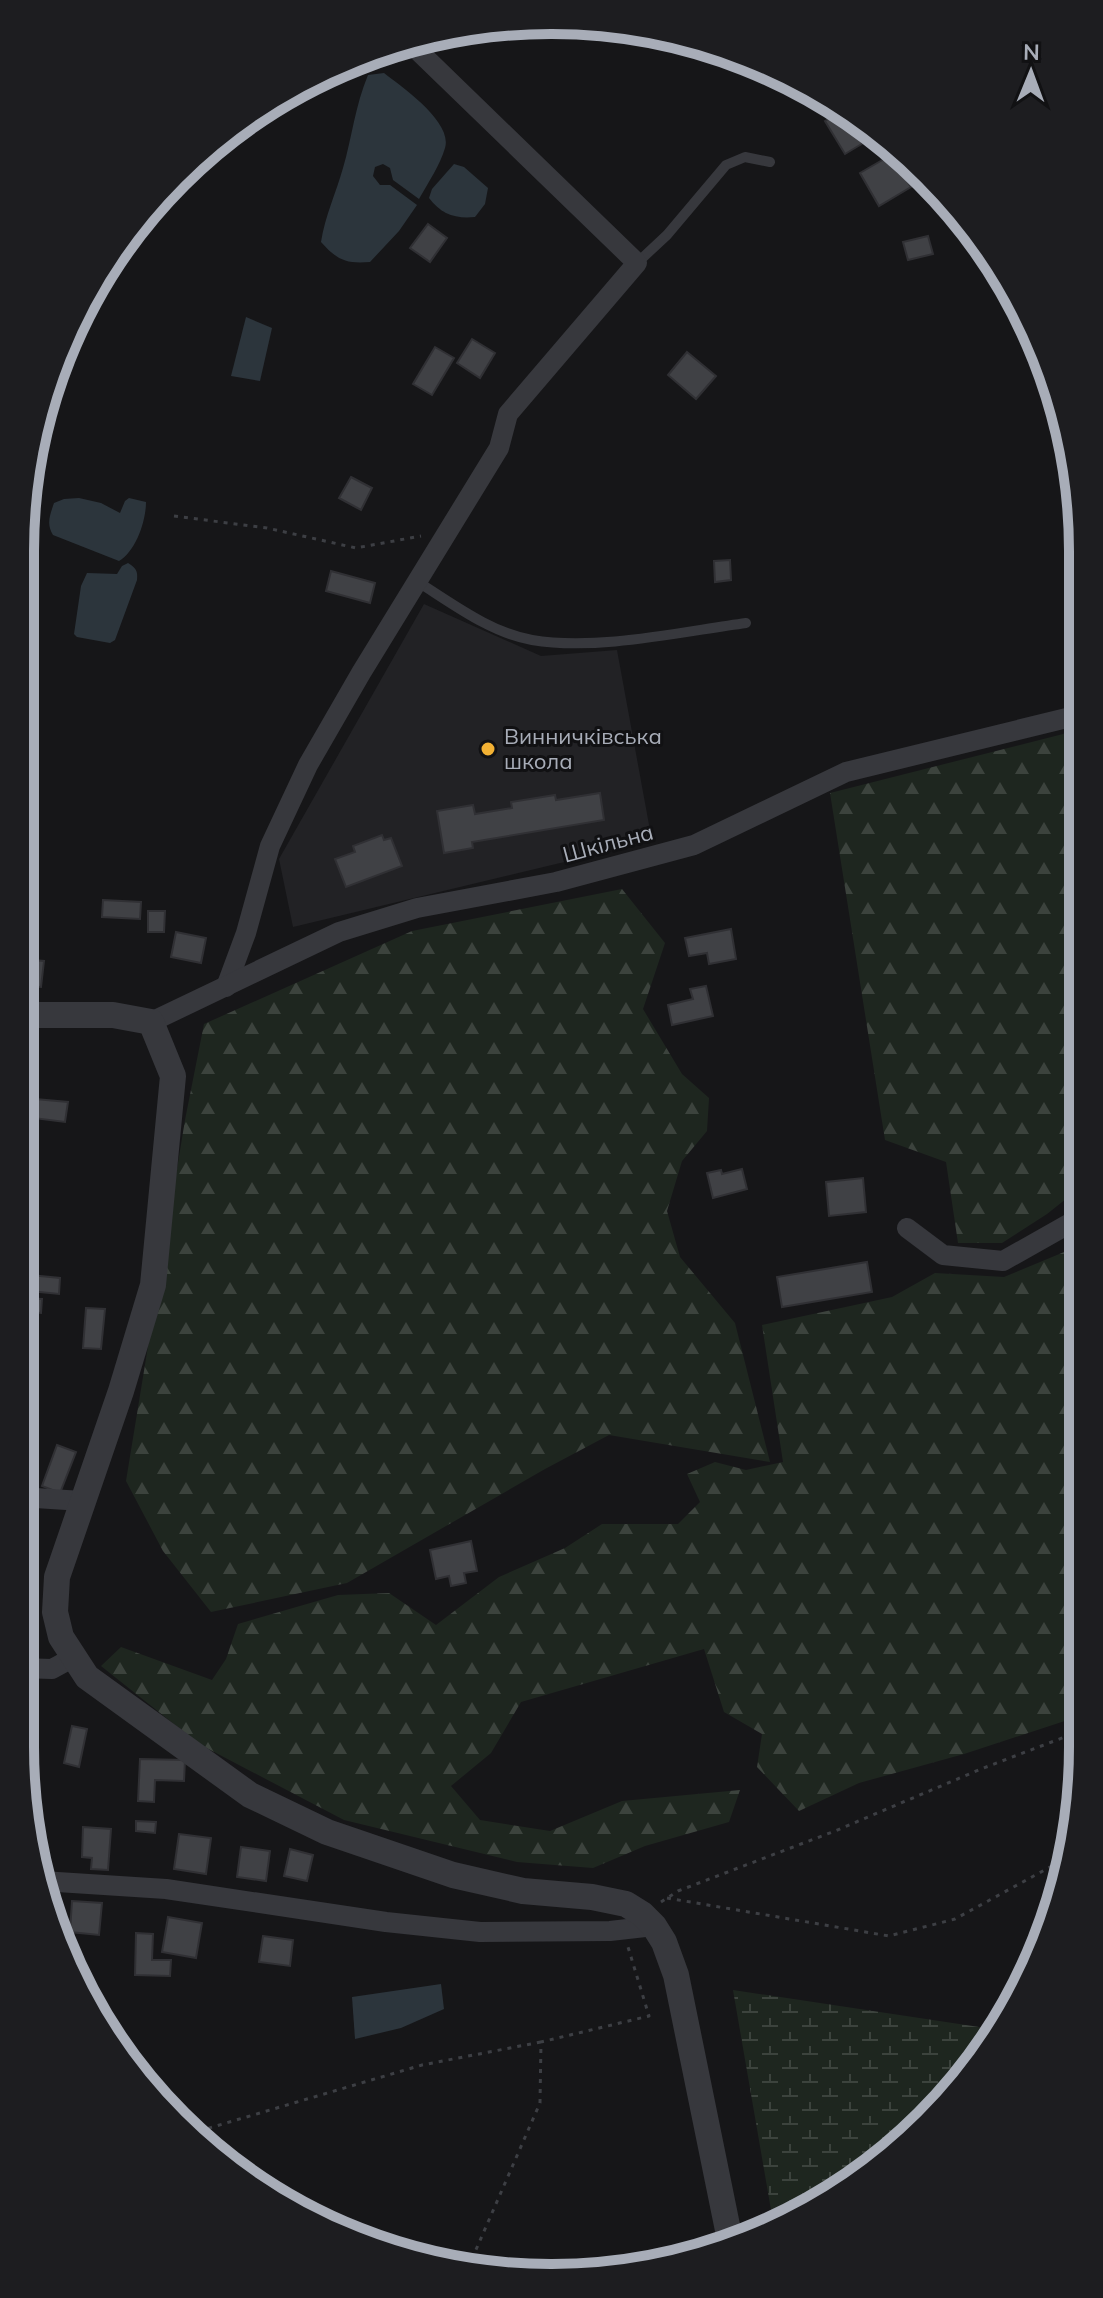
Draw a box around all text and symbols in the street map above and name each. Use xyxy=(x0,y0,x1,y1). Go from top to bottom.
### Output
north arrow xyxy=(991,32,1071,112)
text: N xyxy=(1023,38,1040,66)
place label: Винничківська школа xyxy=(504,722,662,775)
marker: Винничківська школа xyxy=(479,740,497,758)
street label: Шкільна xyxy=(560,817,656,869)

